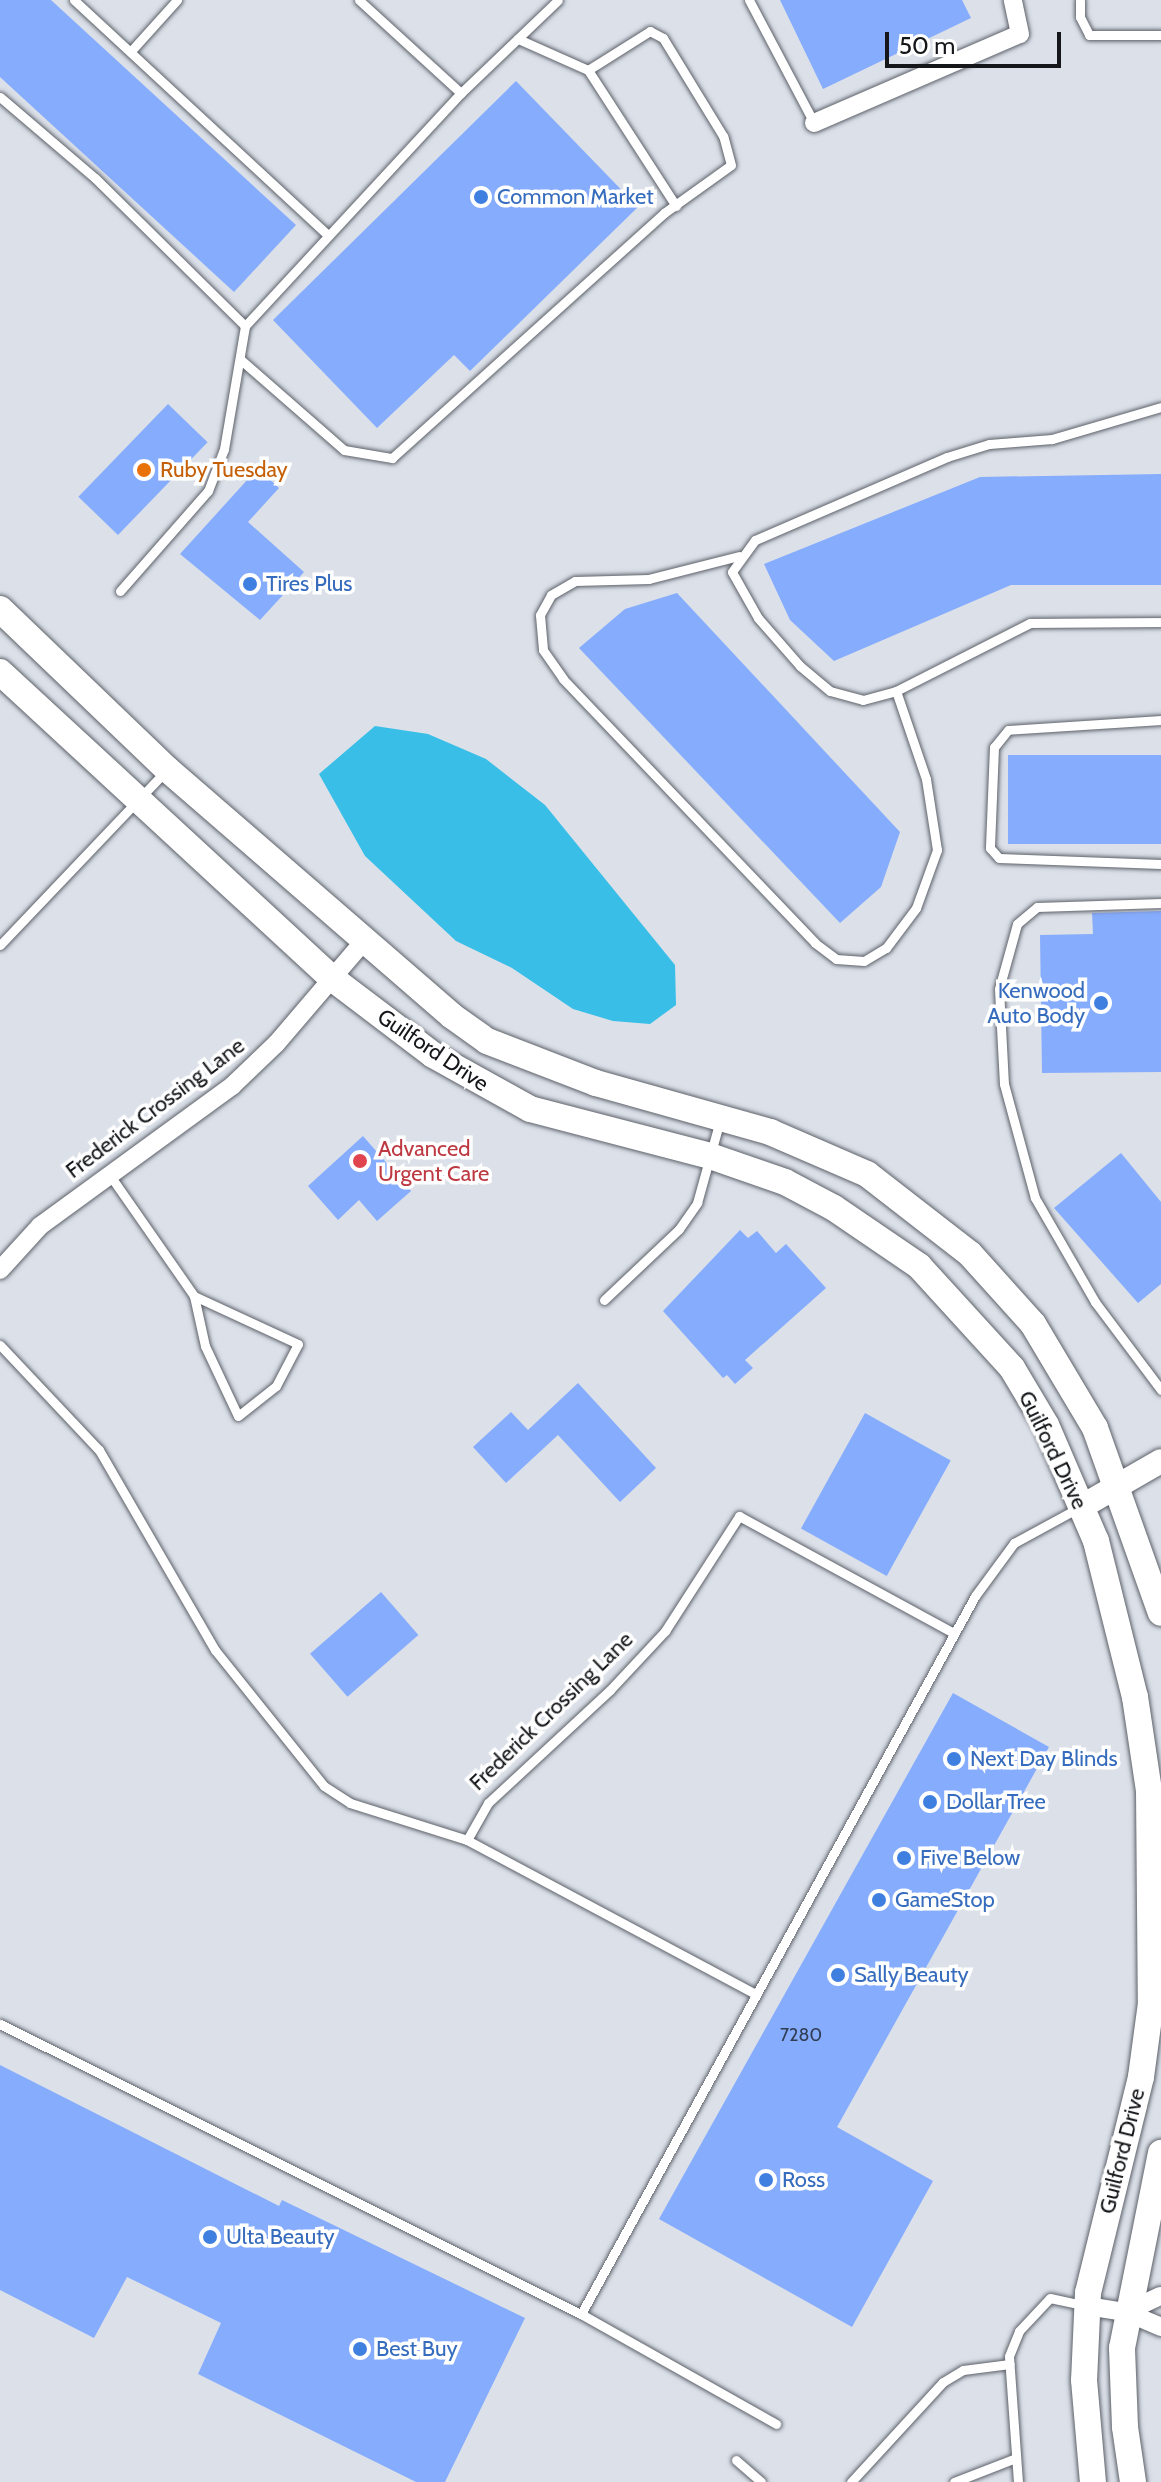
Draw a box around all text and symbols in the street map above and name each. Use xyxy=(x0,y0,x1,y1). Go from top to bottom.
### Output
scale bar xyxy=(889,16,1065,66)
text: 50 m xyxy=(899,31,955,60)
place label: Common Market xyxy=(497,184,654,210)
marker: Common Market xyxy=(472,188,490,206)
place label: Ruby Tuesday xyxy=(160,457,288,483)
marker: Ruby Tuesday xyxy=(135,461,153,479)
place label: Tires Plus xyxy=(266,571,352,597)
marker: Tires Plus xyxy=(241,575,259,593)
place label: Kenwood Auto Body xyxy=(987,977,1085,1028)
marker: Kenwood Auto Body xyxy=(1092,994,1110,1012)
street label: Guilford Drive xyxy=(372,1003,494,1097)
street label: Frederick Crossing Lane xyxy=(61,1032,249,1184)
place label: Advanced Urgent Care xyxy=(378,1135,489,1186)
marker: Advanced Urgent Care xyxy=(349,1150,371,1172)
street label: Guilford Drive xyxy=(1013,1387,1093,1513)
street label: Frederick Crossing Lane xyxy=(464,1626,638,1796)
place label: Next Day Blinds xyxy=(970,1746,1118,1772)
marker: Next Day Blinds xyxy=(945,1750,963,1768)
place label: Dollar Tree xyxy=(946,1789,1046,1815)
marker: Dollar Tree xyxy=(921,1793,939,1811)
place label: Five Below xyxy=(920,1845,1020,1871)
marker: Five Below xyxy=(895,1849,913,1867)
place label: GameStop xyxy=(895,1887,995,1913)
marker: GameStop xyxy=(870,1891,888,1909)
place label: Sally Beauty xyxy=(854,1962,969,1988)
marker: Sally Beauty xyxy=(829,1966,847,1984)
house number: 7280 xyxy=(780,2024,822,2046)
street label: Guilford Drive xyxy=(1094,2086,1150,2216)
place label: Ross xyxy=(782,2167,825,2193)
marker: Ross xyxy=(757,2171,775,2189)
place label: Ulta Beauty xyxy=(226,2224,335,2250)
marker: Ulta Beauty xyxy=(201,2228,219,2246)
place label: Best Buy xyxy=(376,2336,458,2362)
marker: Best Buy xyxy=(351,2340,369,2358)

